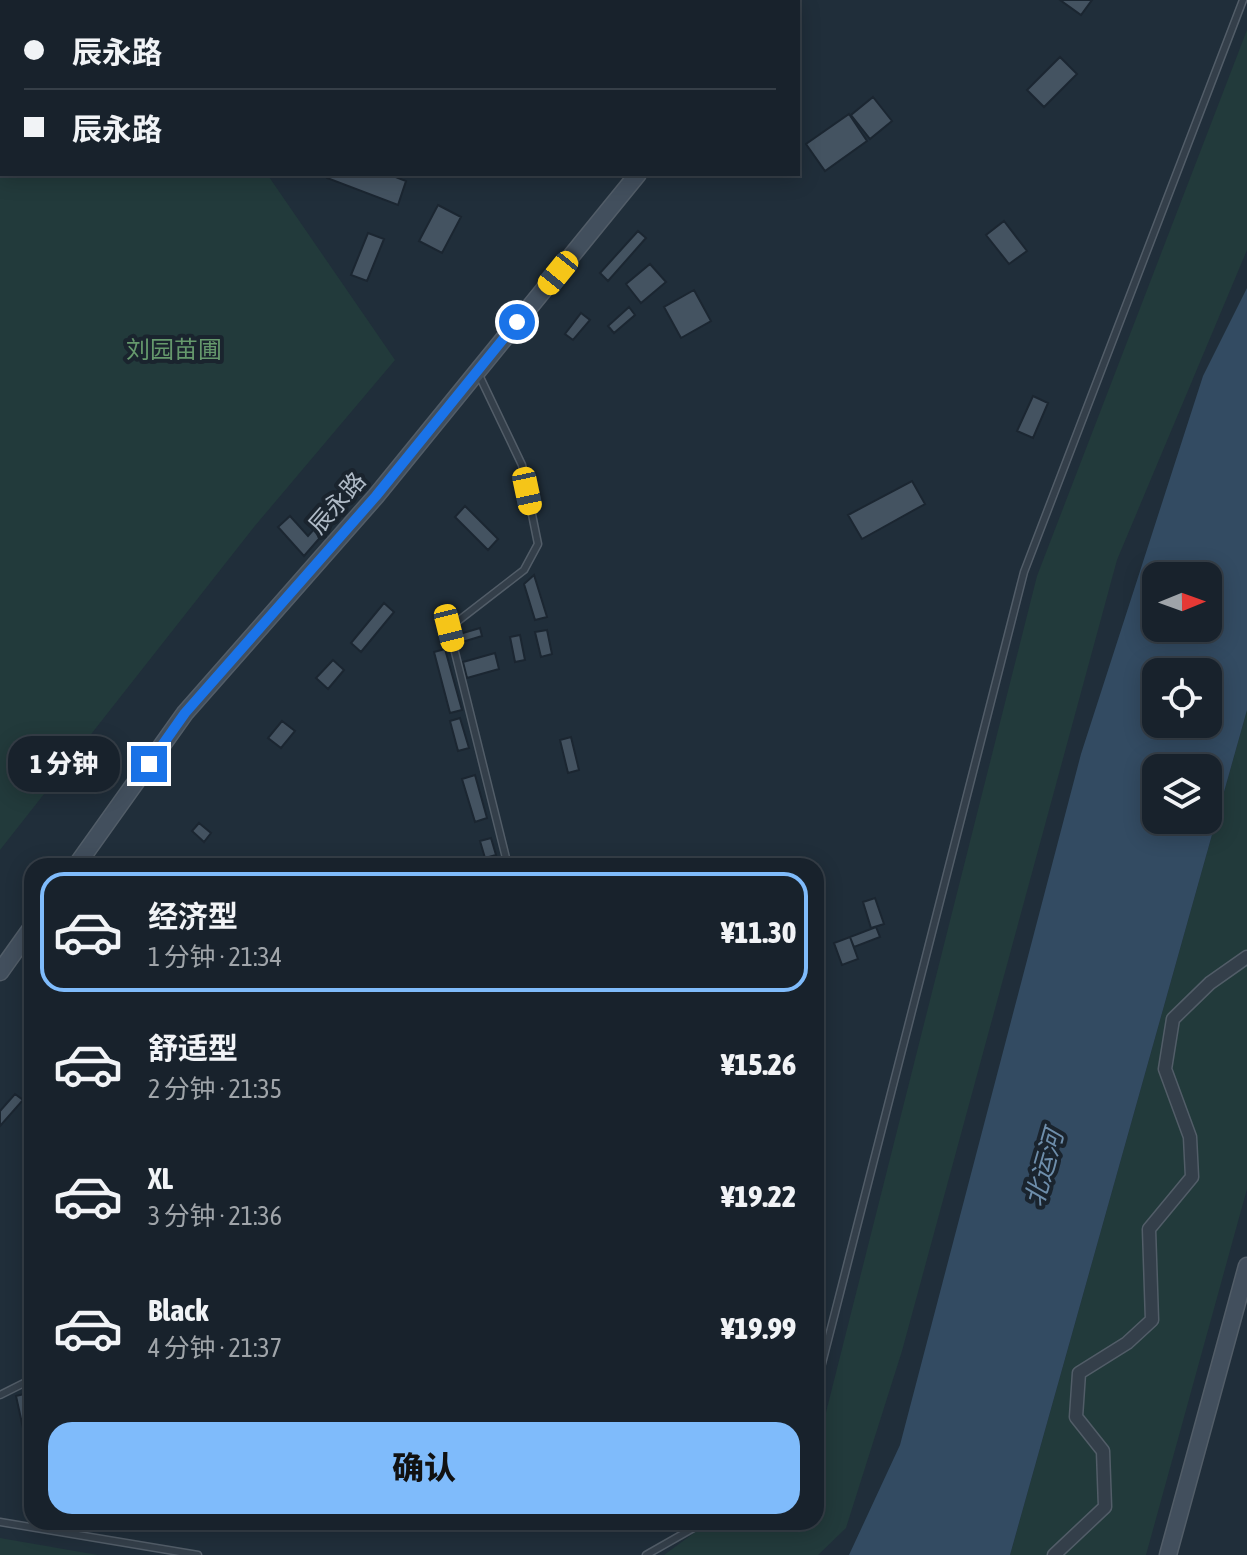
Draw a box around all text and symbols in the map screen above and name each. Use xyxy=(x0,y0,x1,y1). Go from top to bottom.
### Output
text: 辰永路 xyxy=(72,35,162,69)
text: 辰永路 xyxy=(72,112,162,146)
car xyxy=(534,247,582,299)
route start xyxy=(499,304,535,340)
park label: 刘园苗圃 xyxy=(126,336,222,363)
car xyxy=(510,465,544,517)
street label: 辰永路 xyxy=(303,467,371,539)
north arrow xyxy=(1142,562,1222,642)
map controls xyxy=(1142,562,1222,834)
car xyxy=(432,602,466,654)
button: locate xyxy=(1142,658,1222,738)
callout: 1 分钟 xyxy=(9,736,121,792)
route end xyxy=(131,746,167,782)
text: 1 分钟 xyxy=(30,749,98,779)
button: layers xyxy=(1142,754,1222,834)
icon: car xyxy=(52,896,124,968)
text: 经济型 xyxy=(148,899,238,933)
text: ¥11.30 xyxy=(721,915,796,949)
text: 1 分钟 · 21:34 xyxy=(148,942,282,972)
icon: car xyxy=(52,1028,124,1100)
text: 舒适型 xyxy=(148,1031,238,1065)
text: ¥15.26 xyxy=(721,1047,796,1081)
text: 2 分钟 · 21:35 xyxy=(148,1074,282,1104)
water label: 北运河 xyxy=(1019,1122,1071,1210)
icon: car xyxy=(52,1160,124,1232)
text: XL xyxy=(148,1161,173,1195)
text: ¥19.22 xyxy=(721,1179,796,1213)
text: 3 分钟 · 21:36 xyxy=(148,1201,282,1231)
icon: car xyxy=(52,1292,124,1364)
text: Black xyxy=(148,1293,208,1327)
text: ¥19.99 xyxy=(721,1311,796,1345)
text: 4 分钟 · 21:37 xyxy=(148,1333,282,1363)
button: 确认 xyxy=(48,1422,800,1514)

